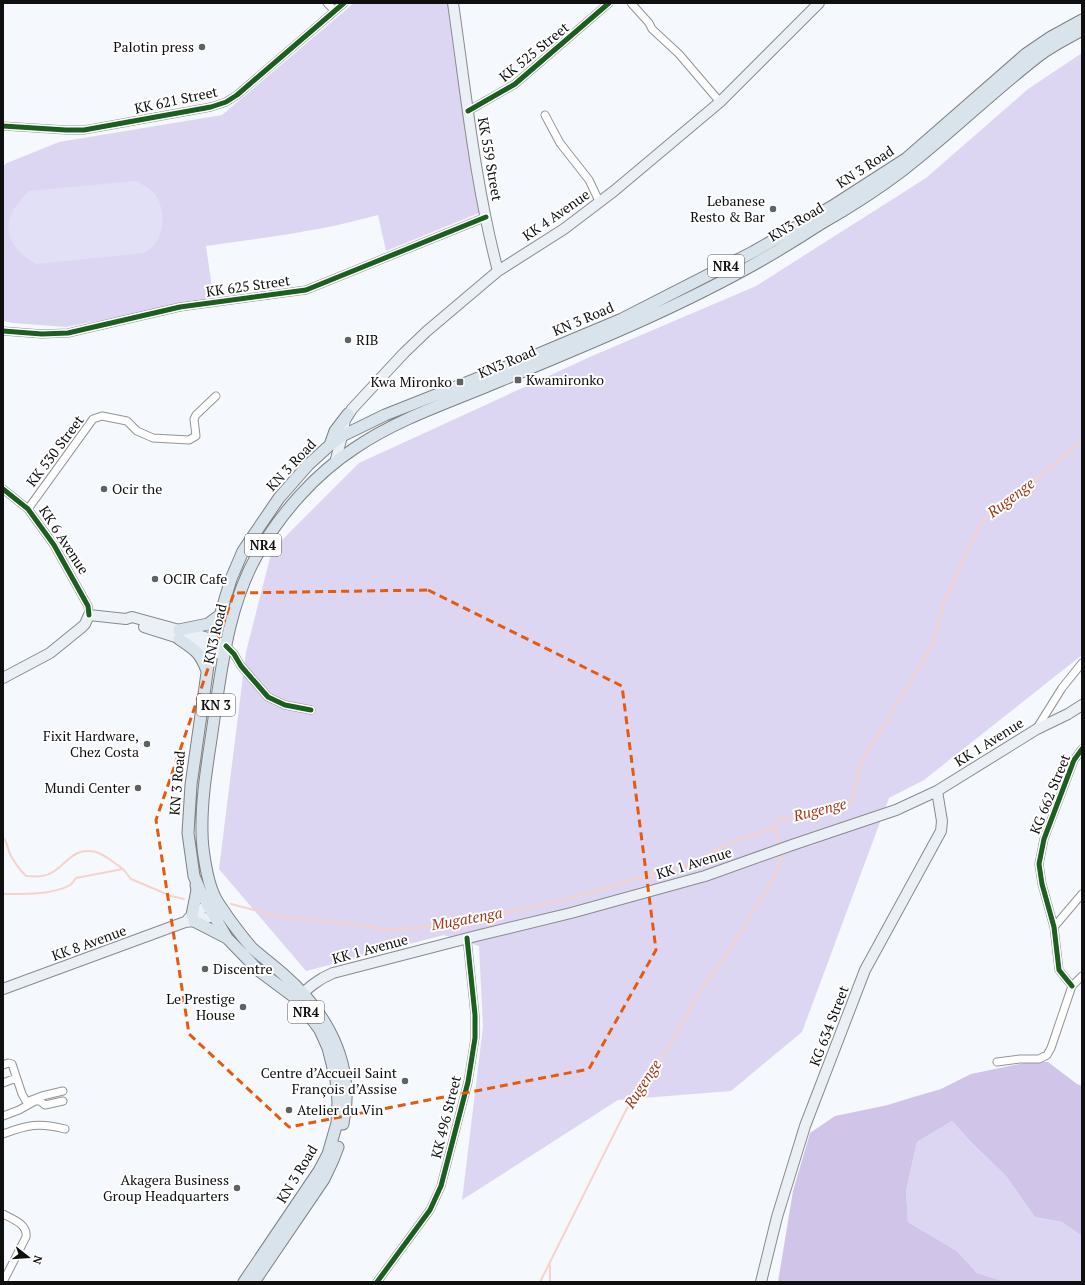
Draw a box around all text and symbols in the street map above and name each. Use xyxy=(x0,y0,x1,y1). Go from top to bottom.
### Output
street label: KK 525 Street xyxy=(495,17,573,86)
place label: Palotin press xyxy=(113,37,194,56)
marker: Palotin press xyxy=(197,42,207,52)
street label: KK 621 Street xyxy=(133,81,220,118)
street label: KK 559 Street xyxy=(474,116,507,203)
street label: KN 3 Road xyxy=(832,141,897,192)
street label: KK 4 Avenue xyxy=(518,184,593,245)
place label: Lebanese Resto & Bar xyxy=(690,191,766,226)
street label: KN3 Road xyxy=(765,198,827,246)
marker: Lebanese Resto & Bar xyxy=(768,204,778,214)
road number: NR4 xyxy=(708,255,744,277)
street label: KK 625 Street xyxy=(205,270,292,301)
street label: KN 3 Road xyxy=(549,297,617,340)
place label: RIB xyxy=(356,330,378,349)
marker: RIB xyxy=(343,335,353,345)
street label: KN3 Road xyxy=(475,341,539,382)
place label: Kwamironko xyxy=(526,370,604,389)
place label: Kwa Mironko xyxy=(370,372,452,391)
marker: Kwamironko xyxy=(513,375,523,385)
marker: Kwa Mironko xyxy=(455,377,465,387)
street label: KK 530 Street xyxy=(22,411,88,490)
street label: KN 3 Road xyxy=(262,434,320,495)
water label: Rugenge xyxy=(982,473,1038,522)
place label: Ocir the xyxy=(112,479,162,498)
marker: Ocir the xyxy=(99,484,109,494)
street label: KK 6 Avenue xyxy=(35,502,94,578)
road number: NR4 xyxy=(245,534,281,556)
place label: OCIR Cafe xyxy=(163,569,227,588)
marker: OCIR Cafe xyxy=(150,574,160,584)
street label: KN3 Road xyxy=(198,602,231,666)
road number: KN 3 xyxy=(197,694,235,716)
street label: KK 1 Avenue xyxy=(951,713,1027,770)
place label: Fixit Hardware, Chez Costa xyxy=(43,726,139,761)
marker: Fixit Hardware, Chez Costa xyxy=(142,739,152,749)
street label: KN 3 Road xyxy=(164,750,189,816)
street label: KG 662 Street xyxy=(1025,750,1075,837)
place label: Mundi Center xyxy=(44,778,131,797)
marker: Mundi Center xyxy=(133,783,143,793)
water label: Rugenge xyxy=(790,793,849,826)
street label: KK 1 Avenue xyxy=(654,842,734,883)
water label: Mugatenga xyxy=(429,902,504,934)
street label: KK 8 Avenue xyxy=(49,920,129,965)
street label: KK 1 Avenue xyxy=(330,929,410,968)
place label: Discentre xyxy=(213,959,272,978)
marker: Discentre xyxy=(200,964,210,974)
street label: KG 634 Street xyxy=(804,982,853,1069)
place label: Le Prestige House xyxy=(166,989,235,1024)
road number: NR4 xyxy=(288,1001,324,1023)
marker: Le Prestige House xyxy=(238,1002,248,1012)
water label: Rugenge xyxy=(618,1055,665,1112)
place label: Centre d’Accueil Saint François d’Assise xyxy=(261,1063,398,1098)
street label: KK 496 Street xyxy=(426,1073,465,1160)
marker: Centre d’Accueil Saint François d’Assise xyxy=(400,1076,410,1086)
place label: Atelier du Vin xyxy=(297,1100,384,1119)
marker: Atelier du Vin xyxy=(284,1105,294,1115)
street label: KN 3 Road xyxy=(272,1141,322,1206)
place label: Akagera Business Group Headquarters xyxy=(103,1170,229,1205)
marker: Akagera Business Group Headquarters xyxy=(232,1183,242,1193)
north arrow xyxy=(8,1237,48,1277)
text: N xyxy=(29,1254,45,1267)

